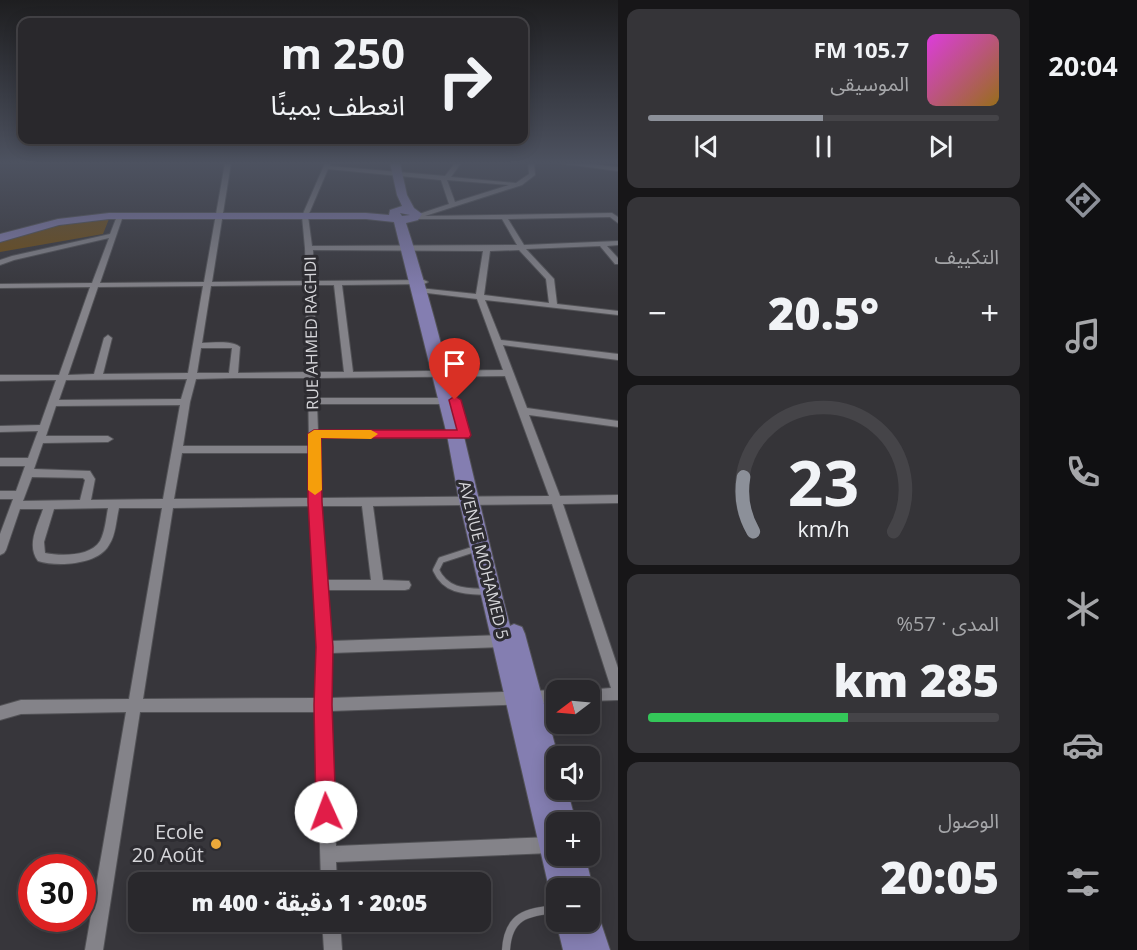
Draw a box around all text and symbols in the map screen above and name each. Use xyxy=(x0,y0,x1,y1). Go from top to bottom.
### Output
text: 250 m xyxy=(281,24,405,81)
text: 105.7 FM xyxy=(814,34,909,64)
icon: right xyxy=(426,42,504,120)
text: 20:04 xyxy=(1048,47,1118,84)
text: الموسيقى xyxy=(830,70,909,97)
text: انعطف يمينًا xyxy=(271,86,405,123)
icon: previous xyxy=(690,130,723,163)
icon: pause xyxy=(807,130,840,163)
icon: next xyxy=(924,130,957,163)
icon: directions xyxy=(1062,179,1104,221)
text: التكييف xyxy=(935,243,999,270)
street label: RUE AHMED RACHDI xyxy=(299,256,323,410)
text: 20.5° xyxy=(768,282,879,343)
text: − xyxy=(648,290,667,335)
text: + xyxy=(980,290,999,335)
icon: music xyxy=(1062,315,1104,357)
pin xyxy=(429,338,480,400)
icon: arrive xyxy=(438,347,471,380)
text: 23 xyxy=(788,439,859,524)
icon: phone xyxy=(1062,451,1104,493)
street label: AVENUE MOHAMED 5 xyxy=(454,479,514,641)
text: km/h xyxy=(797,514,850,543)
icon: climate xyxy=(1062,588,1104,630)
text: المدى · 57% xyxy=(897,610,999,637)
text: 285 km xyxy=(834,649,999,710)
north arrow xyxy=(546,680,600,734)
map controls xyxy=(546,680,600,932)
icon: car xyxy=(1062,724,1104,766)
button: sound xyxy=(546,746,600,800)
position arrow xyxy=(294,780,358,844)
text: الوصول xyxy=(938,807,999,834)
button: + xyxy=(546,812,600,866)
place label: Ecole 20 Août xyxy=(132,818,204,868)
marker: Ecole 20 Août xyxy=(209,837,223,851)
text: 20:05 xyxy=(881,846,999,907)
speed limit sign: 30 xyxy=(18,854,96,932)
icon: filters xyxy=(1062,861,1104,903)
button: − xyxy=(546,878,600,932)
text: 20:05 · 1 دقيقة · 400 m xyxy=(192,887,427,917)

